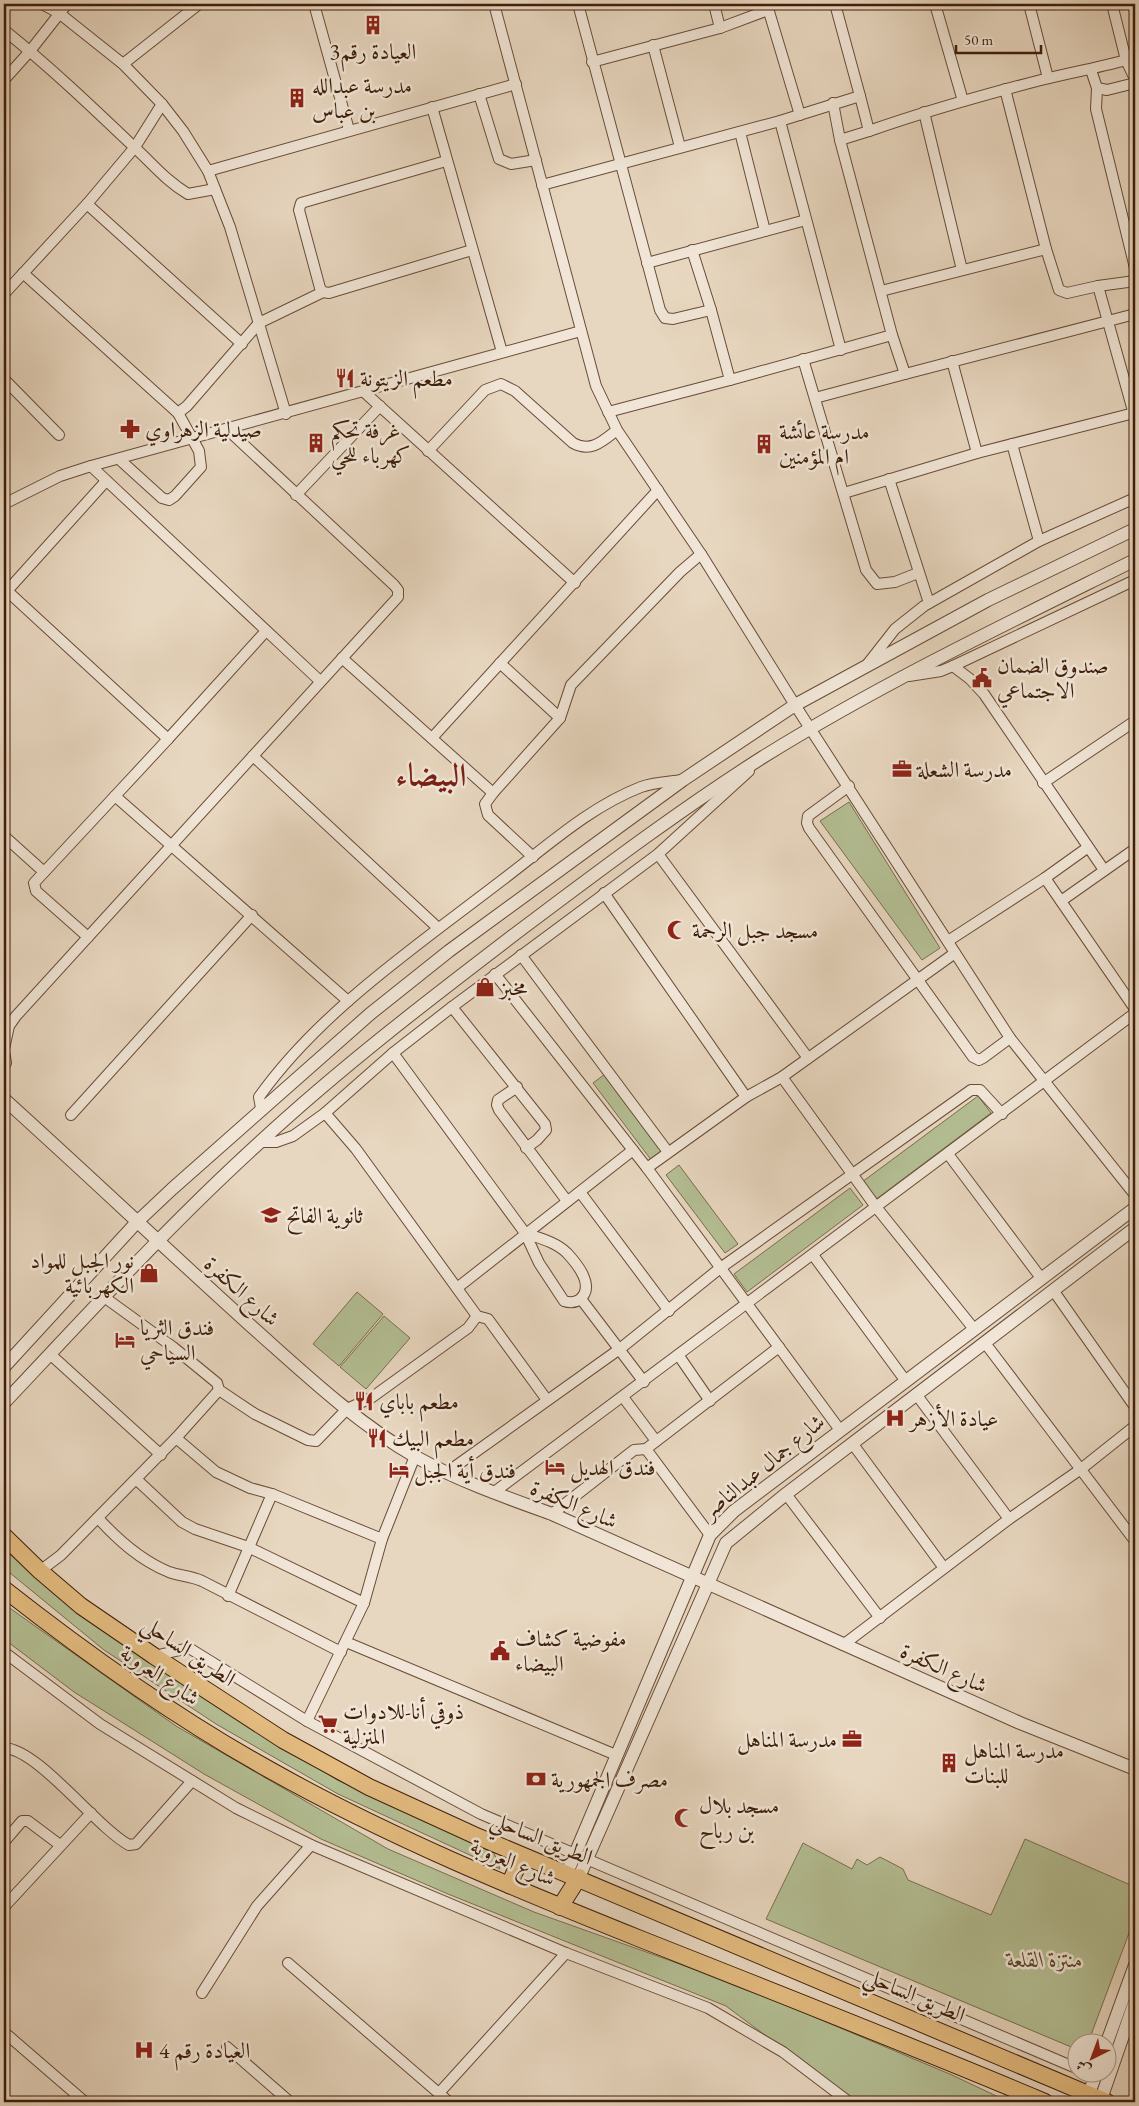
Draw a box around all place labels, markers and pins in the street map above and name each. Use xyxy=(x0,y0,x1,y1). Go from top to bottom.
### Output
building icon: 3العيادة رقم xyxy=(362,14,384,36)
place label: 3العيادة رقم xyxy=(330,37,416,72)
place label: مدرسة عبدالله بن عباس xyxy=(312,71,412,125)
building icon: مدرسة عبدالله بن عباس xyxy=(286,87,308,109)
place label: مطعم الزيتونة xyxy=(360,364,453,399)
restaurant icon: مطعم الزيتونة xyxy=(334,367,356,389)
place label: صيدلية الزهراوي xyxy=(145,415,262,447)
place label: غرفة تحكم كهرباء للحي xyxy=(331,416,410,476)
place label: مدرسة عائشة ام المؤمنين xyxy=(779,417,870,476)
pharmacy icon: صيدلية الزهراوي xyxy=(119,418,141,440)
building icon: غرفة تحكم كهرباء للحي xyxy=(305,432,327,454)
building icon: مدرسة عائشة ام المؤمنين xyxy=(753,433,775,455)
place label: صندوق الضمان الاجتماعي xyxy=(997,651,1109,709)
public building icon: صندوق الضمان الاجتماعي xyxy=(971,667,993,689)
place label: مدرسة الشعلة xyxy=(916,755,1012,784)
office icon: مدرسة الشعلة xyxy=(891,758,913,780)
place label: مسجد جبل الرحمة xyxy=(692,916,818,946)
mosque icon: مسجد جبل الرحمة xyxy=(666,919,688,941)
place label: مخبز xyxy=(498,973,528,1002)
shop icon: مخبز xyxy=(474,976,496,998)
place label: ثانوية الفاتح xyxy=(286,1201,364,1235)
school or university icon: ثانوية الفاتح xyxy=(260,1204,282,1226)
place label: نور الجبل للمواد الكهربائية xyxy=(30,1246,134,1300)
shop icon: نور الجبل للمواد الكهربائية xyxy=(138,1262,160,1284)
place label: فندق الثريا السياحي xyxy=(140,1313,214,1371)
hotel icon: فندق الثريا السياحي xyxy=(114,1329,136,1351)
place label: مطعم باباي xyxy=(379,1387,459,1422)
restaurant icon: مطعم باباي xyxy=(353,1390,375,1412)
place label: عيادة الأزهر xyxy=(908,1403,998,1433)
hospital icon: عيادة الأزهر xyxy=(884,1407,906,1429)
place label: مطعم البيك xyxy=(392,1424,474,1459)
restaurant icon: مطعم البيك xyxy=(366,1427,388,1449)
place label: فندق الهديل xyxy=(570,1453,655,1483)
place label: فندق أية الجبل xyxy=(414,1455,516,1486)
hotel icon: فندق الهديل xyxy=(544,1456,566,1478)
hotel icon: فندق أية الجبل xyxy=(388,1459,410,1481)
place label: مفوضية كشاف البيضاء xyxy=(515,1624,627,1678)
public building icon: مفوضية كشاف البيضاء xyxy=(489,1640,511,1662)
place label: ذوقي أنا-للادوات المنزلية xyxy=(343,1696,464,1751)
supermarket icon: ذوقي أنا-للادوات المنزلية xyxy=(317,1713,339,1735)
place label: مدرسة المناهل xyxy=(737,1725,837,1755)
office icon: مدرسة المناهل xyxy=(841,1728,863,1750)
place label: مدرسة المناهل للبنات xyxy=(964,1736,1064,1790)
building icon: مدرسة المناهل للبنات xyxy=(938,1752,960,1774)
place label: مصرف الجمهورية xyxy=(551,1765,668,1794)
bank icon: مصرف الجمهورية xyxy=(525,1768,547,1790)
place label: مسجد بلال بن رباح xyxy=(699,1791,779,1850)
mosque icon: مسجد بلال بن رباح xyxy=(673,1807,695,1829)
place label: العيادة رقم 4 xyxy=(159,2036,250,2071)
hospital icon: العيادة رقم 4 xyxy=(133,2039,155,2061)

